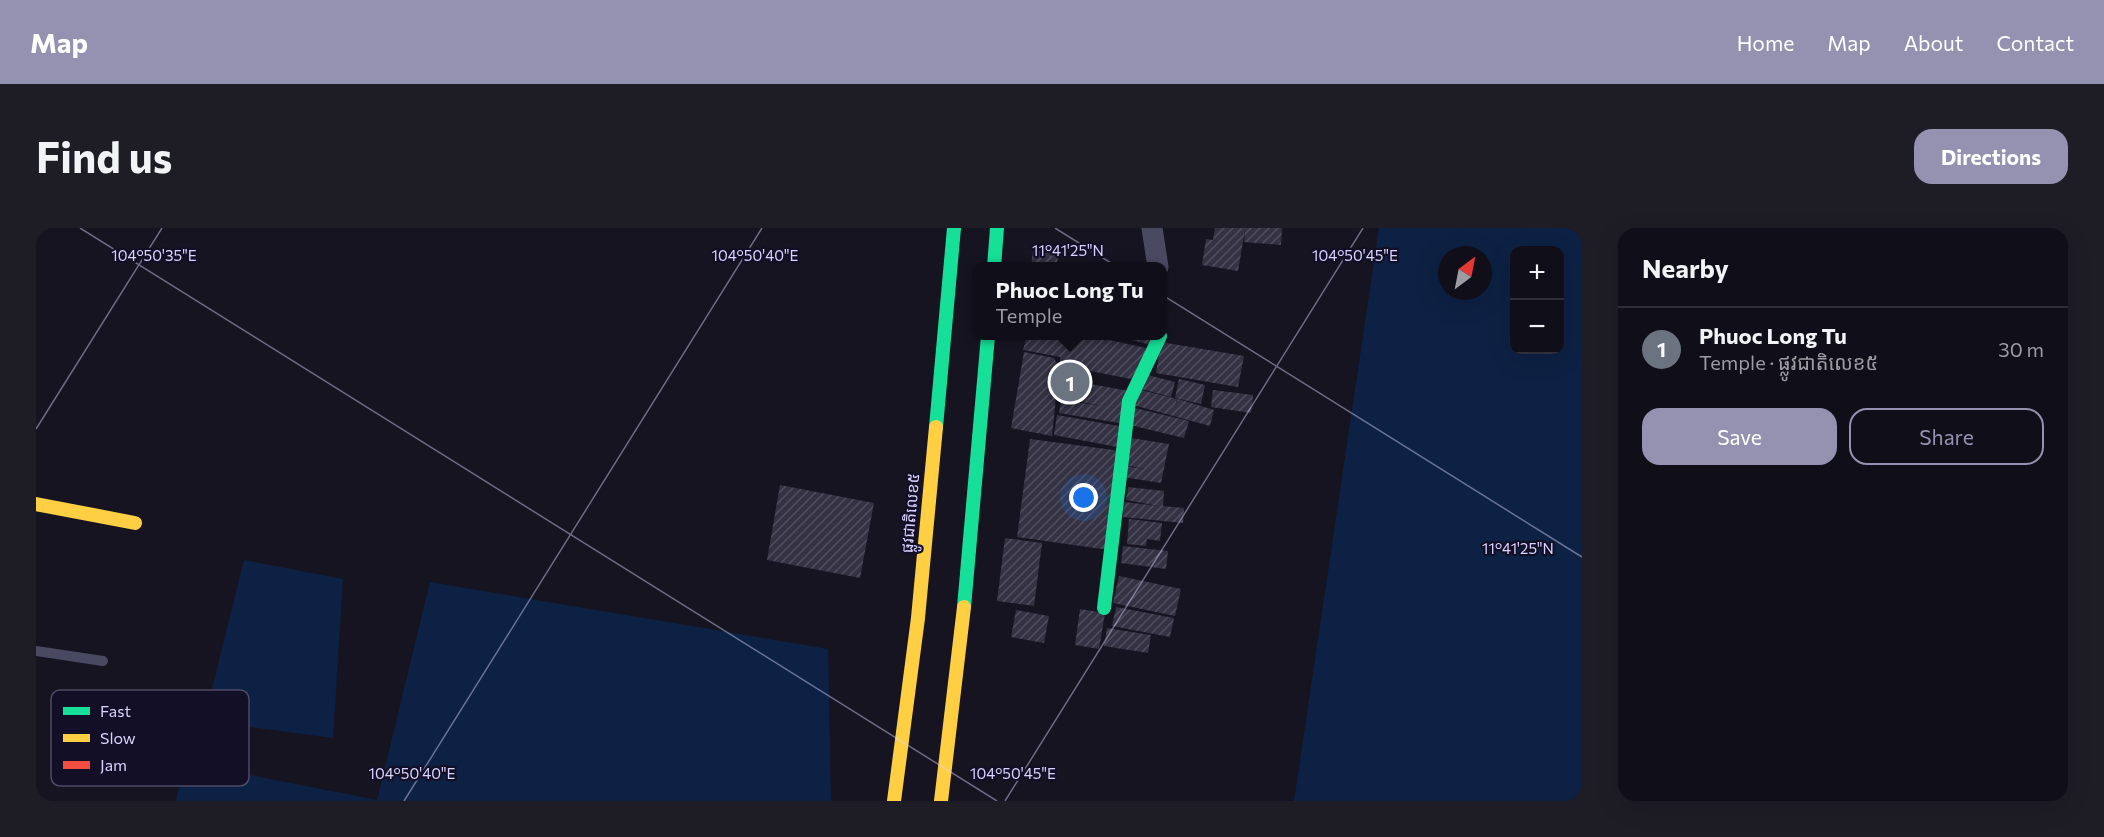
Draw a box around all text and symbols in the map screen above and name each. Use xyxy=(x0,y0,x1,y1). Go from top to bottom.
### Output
text: Map xyxy=(30,25,88,59)
text: Home xyxy=(1737,30,1794,55)
text: Map xyxy=(1827,30,1871,55)
text: About xyxy=(1904,30,1963,55)
text: Contact xyxy=(1996,30,2074,55)
button: Directions xyxy=(1914,129,2068,184)
text: Find us xyxy=(36,130,172,182)
text: 11°41'25"N xyxy=(1032,241,1104,259)
text: 104°50'35"E xyxy=(111,246,197,264)
text: 104°50'40"E xyxy=(712,246,799,264)
text: 104°50'45"E xyxy=(1312,246,1398,264)
north arrow xyxy=(1438,246,1492,300)
map controls xyxy=(1510,246,1564,354)
button: + xyxy=(1510,246,1564,300)
text: Nearby xyxy=(1642,252,1729,283)
popup xyxy=(972,262,1167,340)
text: Phuoc Long Tu xyxy=(996,276,1143,303)
button: − xyxy=(1510,300,1564,354)
text: Temple xyxy=(996,303,1062,327)
text: Phuoc Long Tu xyxy=(1699,322,1847,349)
text: 1 xyxy=(1657,337,1666,361)
text: 30 m xyxy=(1998,337,2044,361)
text: Temple · ផ្លូវជាតិលេខ៥ xyxy=(1699,350,1878,374)
pin: 1 xyxy=(1050,360,1090,404)
button: Save xyxy=(1642,408,1837,465)
button: Share xyxy=(1849,408,2044,465)
street label: ផ្លូវជាតិលេខ៥ xyxy=(897,472,928,554)
your location xyxy=(1069,483,1098,512)
text: 11°41'25"N xyxy=(1482,539,1554,557)
legend xyxy=(51,690,249,786)
text: Fast xyxy=(100,701,131,720)
text: Slow xyxy=(100,728,136,747)
text: Jam xyxy=(100,755,127,774)
text: 104°50'40"E xyxy=(369,764,456,782)
text: 104°50'45"E xyxy=(970,764,1056,782)

